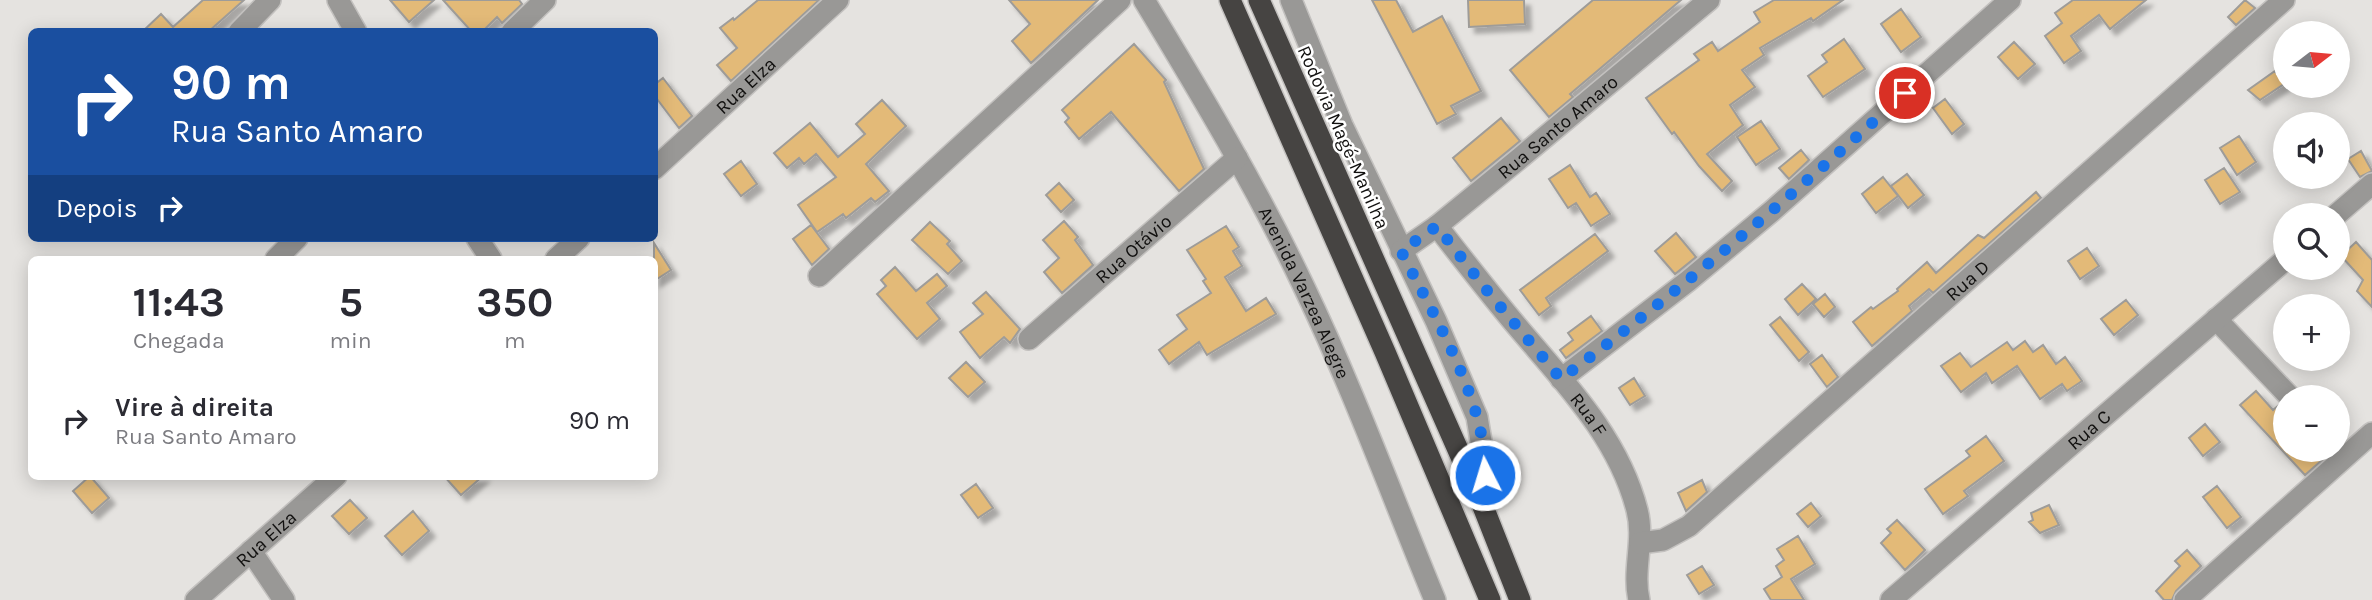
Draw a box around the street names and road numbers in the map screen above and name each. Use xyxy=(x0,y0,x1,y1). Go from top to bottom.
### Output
street label: Rodovia Magé-Manilha xyxy=(1293,42,1393,233)
street label: Rua Elza xyxy=(711,53,781,119)
street label: Rua Santo Amaro xyxy=(1493,71,1623,184)
street label: Avenida Varzea Alegre xyxy=(1254,203,1354,382)
street label: Rua Otávio xyxy=(1091,210,1176,288)
street label: Rua D xyxy=(1942,256,1994,306)
street label: Rua F xyxy=(1565,389,1611,440)
street label: Rua C xyxy=(2063,406,2115,455)
street label: Rua Elza xyxy=(231,506,301,572)

